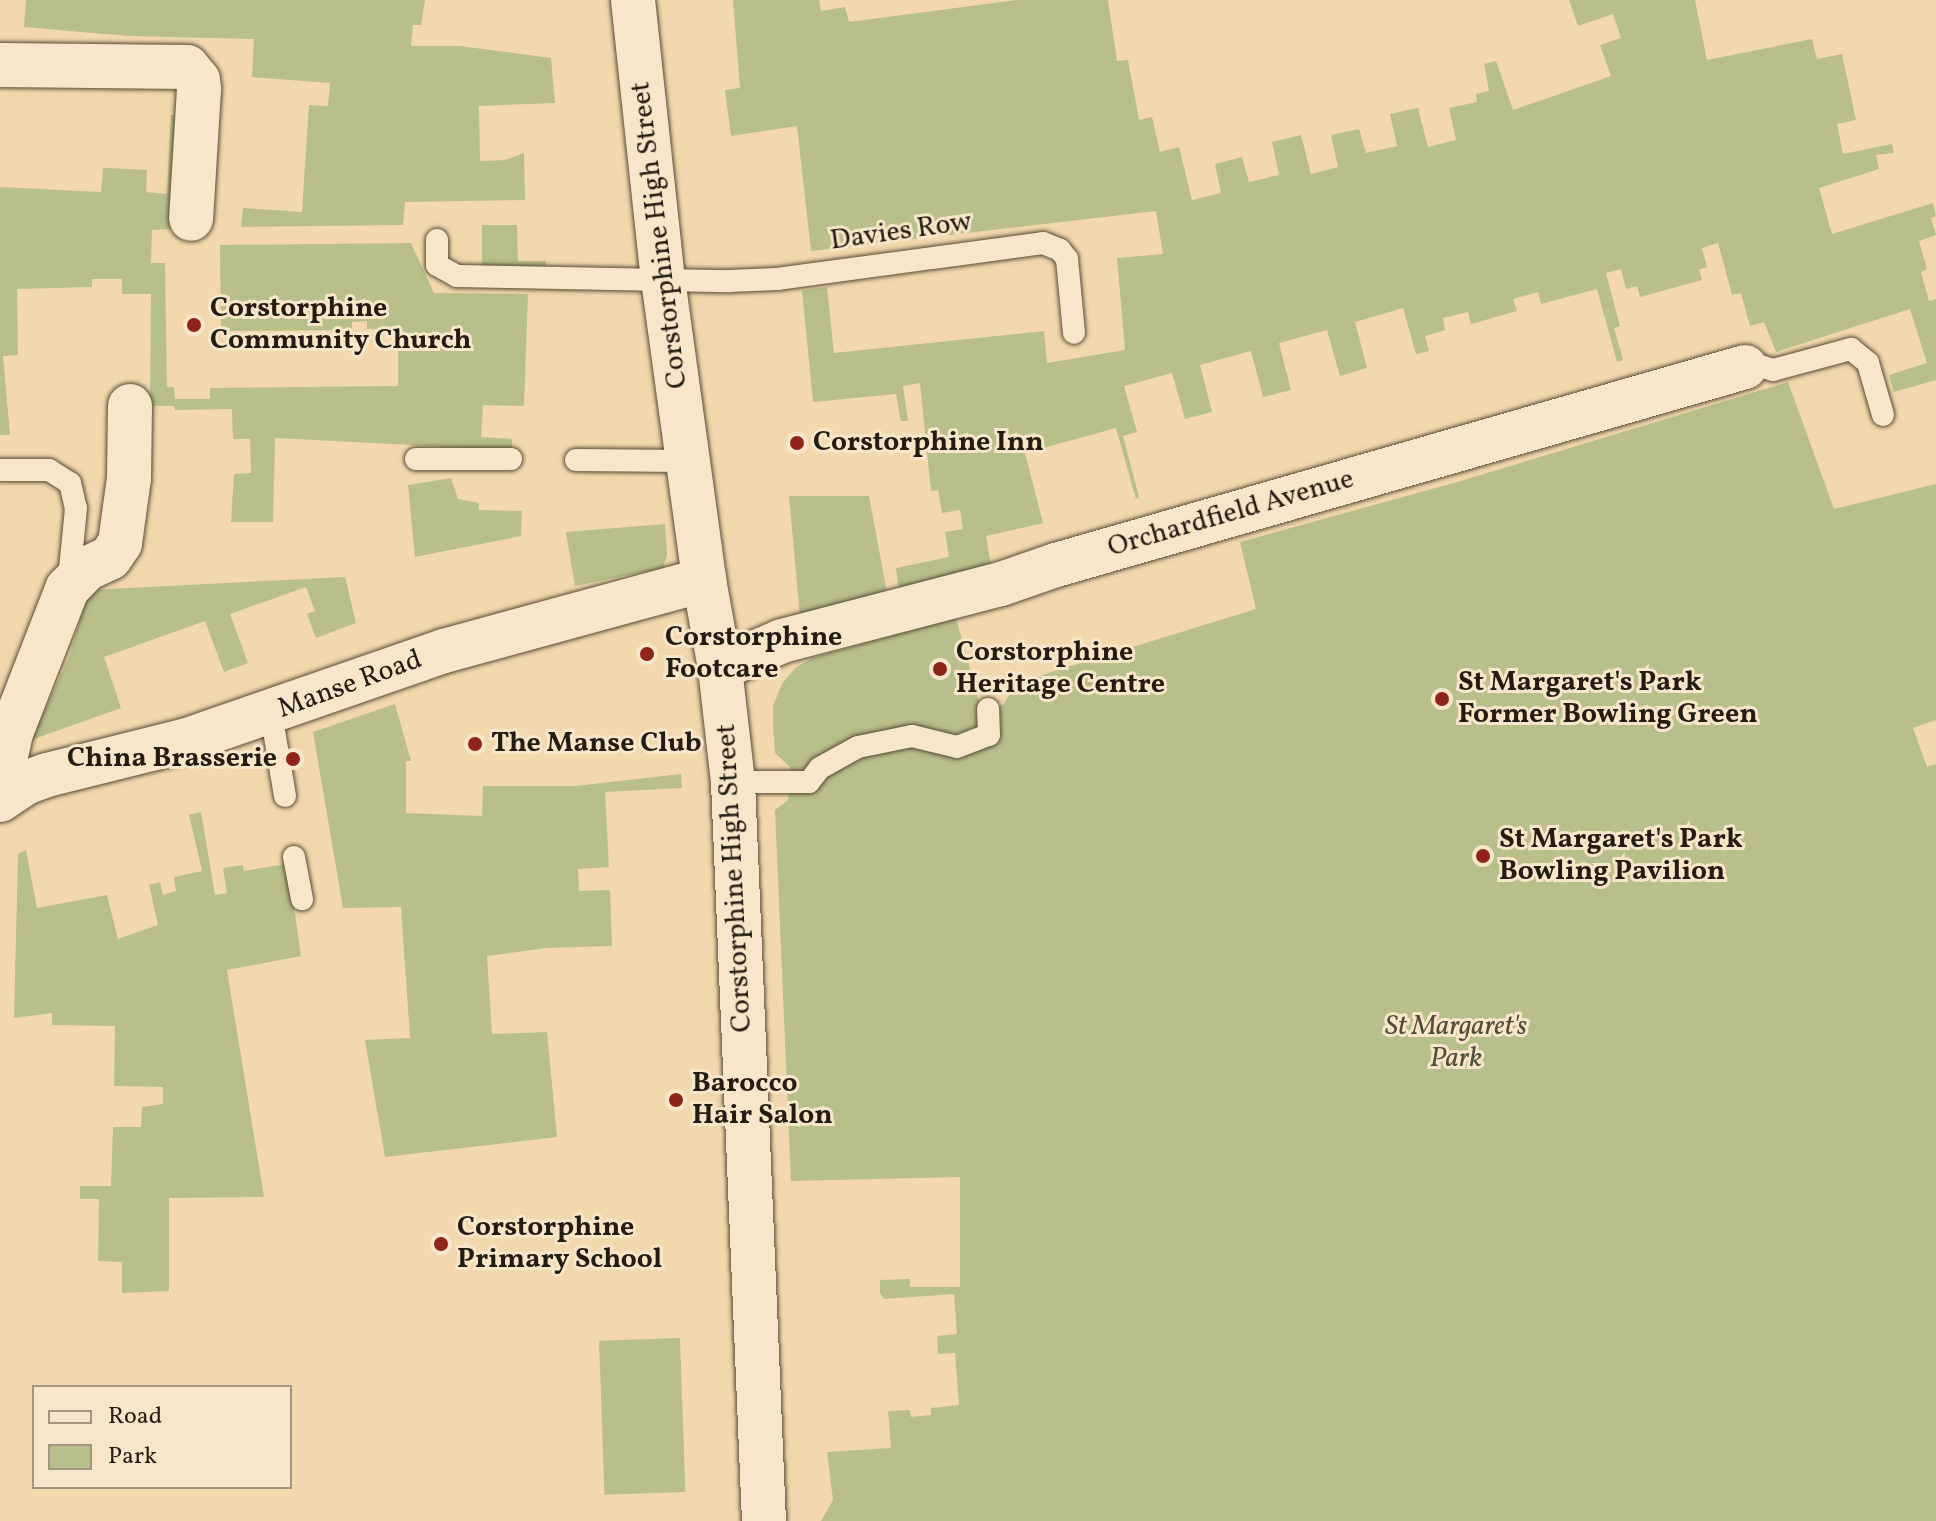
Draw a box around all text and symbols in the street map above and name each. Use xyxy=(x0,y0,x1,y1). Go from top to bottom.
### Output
street label: Corstorphine High Street xyxy=(624,80,696,390)
street label: Davies Row xyxy=(828,205,974,259)
place label: Corstorphine Community Church xyxy=(210,292,472,358)
marker: Corstorphine Community Church xyxy=(185,316,203,334)
place label: Corstorphine Inn xyxy=(813,426,1044,460)
marker: Corstorphine Inn xyxy=(788,434,806,452)
street label: Orchardfield Avenue xyxy=(1104,463,1358,565)
place label: Corstorphine Footcare xyxy=(665,621,842,687)
place label: Corstorphine Heritage Centre xyxy=(956,636,1165,702)
street label: Manse Road xyxy=(273,643,427,727)
marker: Corstorphine Footcare xyxy=(636,643,658,665)
marker: Corstorphine Heritage Centre xyxy=(931,660,949,678)
place label: St Margaret's Park Former Bowling Green xyxy=(1458,666,1758,732)
marker: St Margaret's Park Former Bowling Green xyxy=(1433,690,1451,708)
street label: Corstorphine High Street xyxy=(710,723,760,1033)
place label: The Manse Club xyxy=(491,727,702,761)
marker: The Manse Club xyxy=(466,735,484,753)
place label: China Brasserie xyxy=(67,742,277,776)
marker: China Brasserie xyxy=(284,750,302,768)
place label: St Margaret's Park Bowling Pavilion xyxy=(1499,823,1743,889)
marker: St Margaret's Park Bowling Pavilion xyxy=(1474,847,1492,865)
park label: St Margaret's Park xyxy=(1385,1010,1527,1076)
place label: Barocco Hair Salon xyxy=(692,1067,833,1133)
marker: Barocco Hair Salon xyxy=(667,1091,685,1109)
place label: Corstorphine Primary School xyxy=(457,1211,663,1277)
marker: Corstorphine Primary School xyxy=(432,1235,450,1253)
legend xyxy=(32,1385,292,1489)
text: Road xyxy=(108,1400,162,1434)
text: Park xyxy=(108,1440,157,1474)

